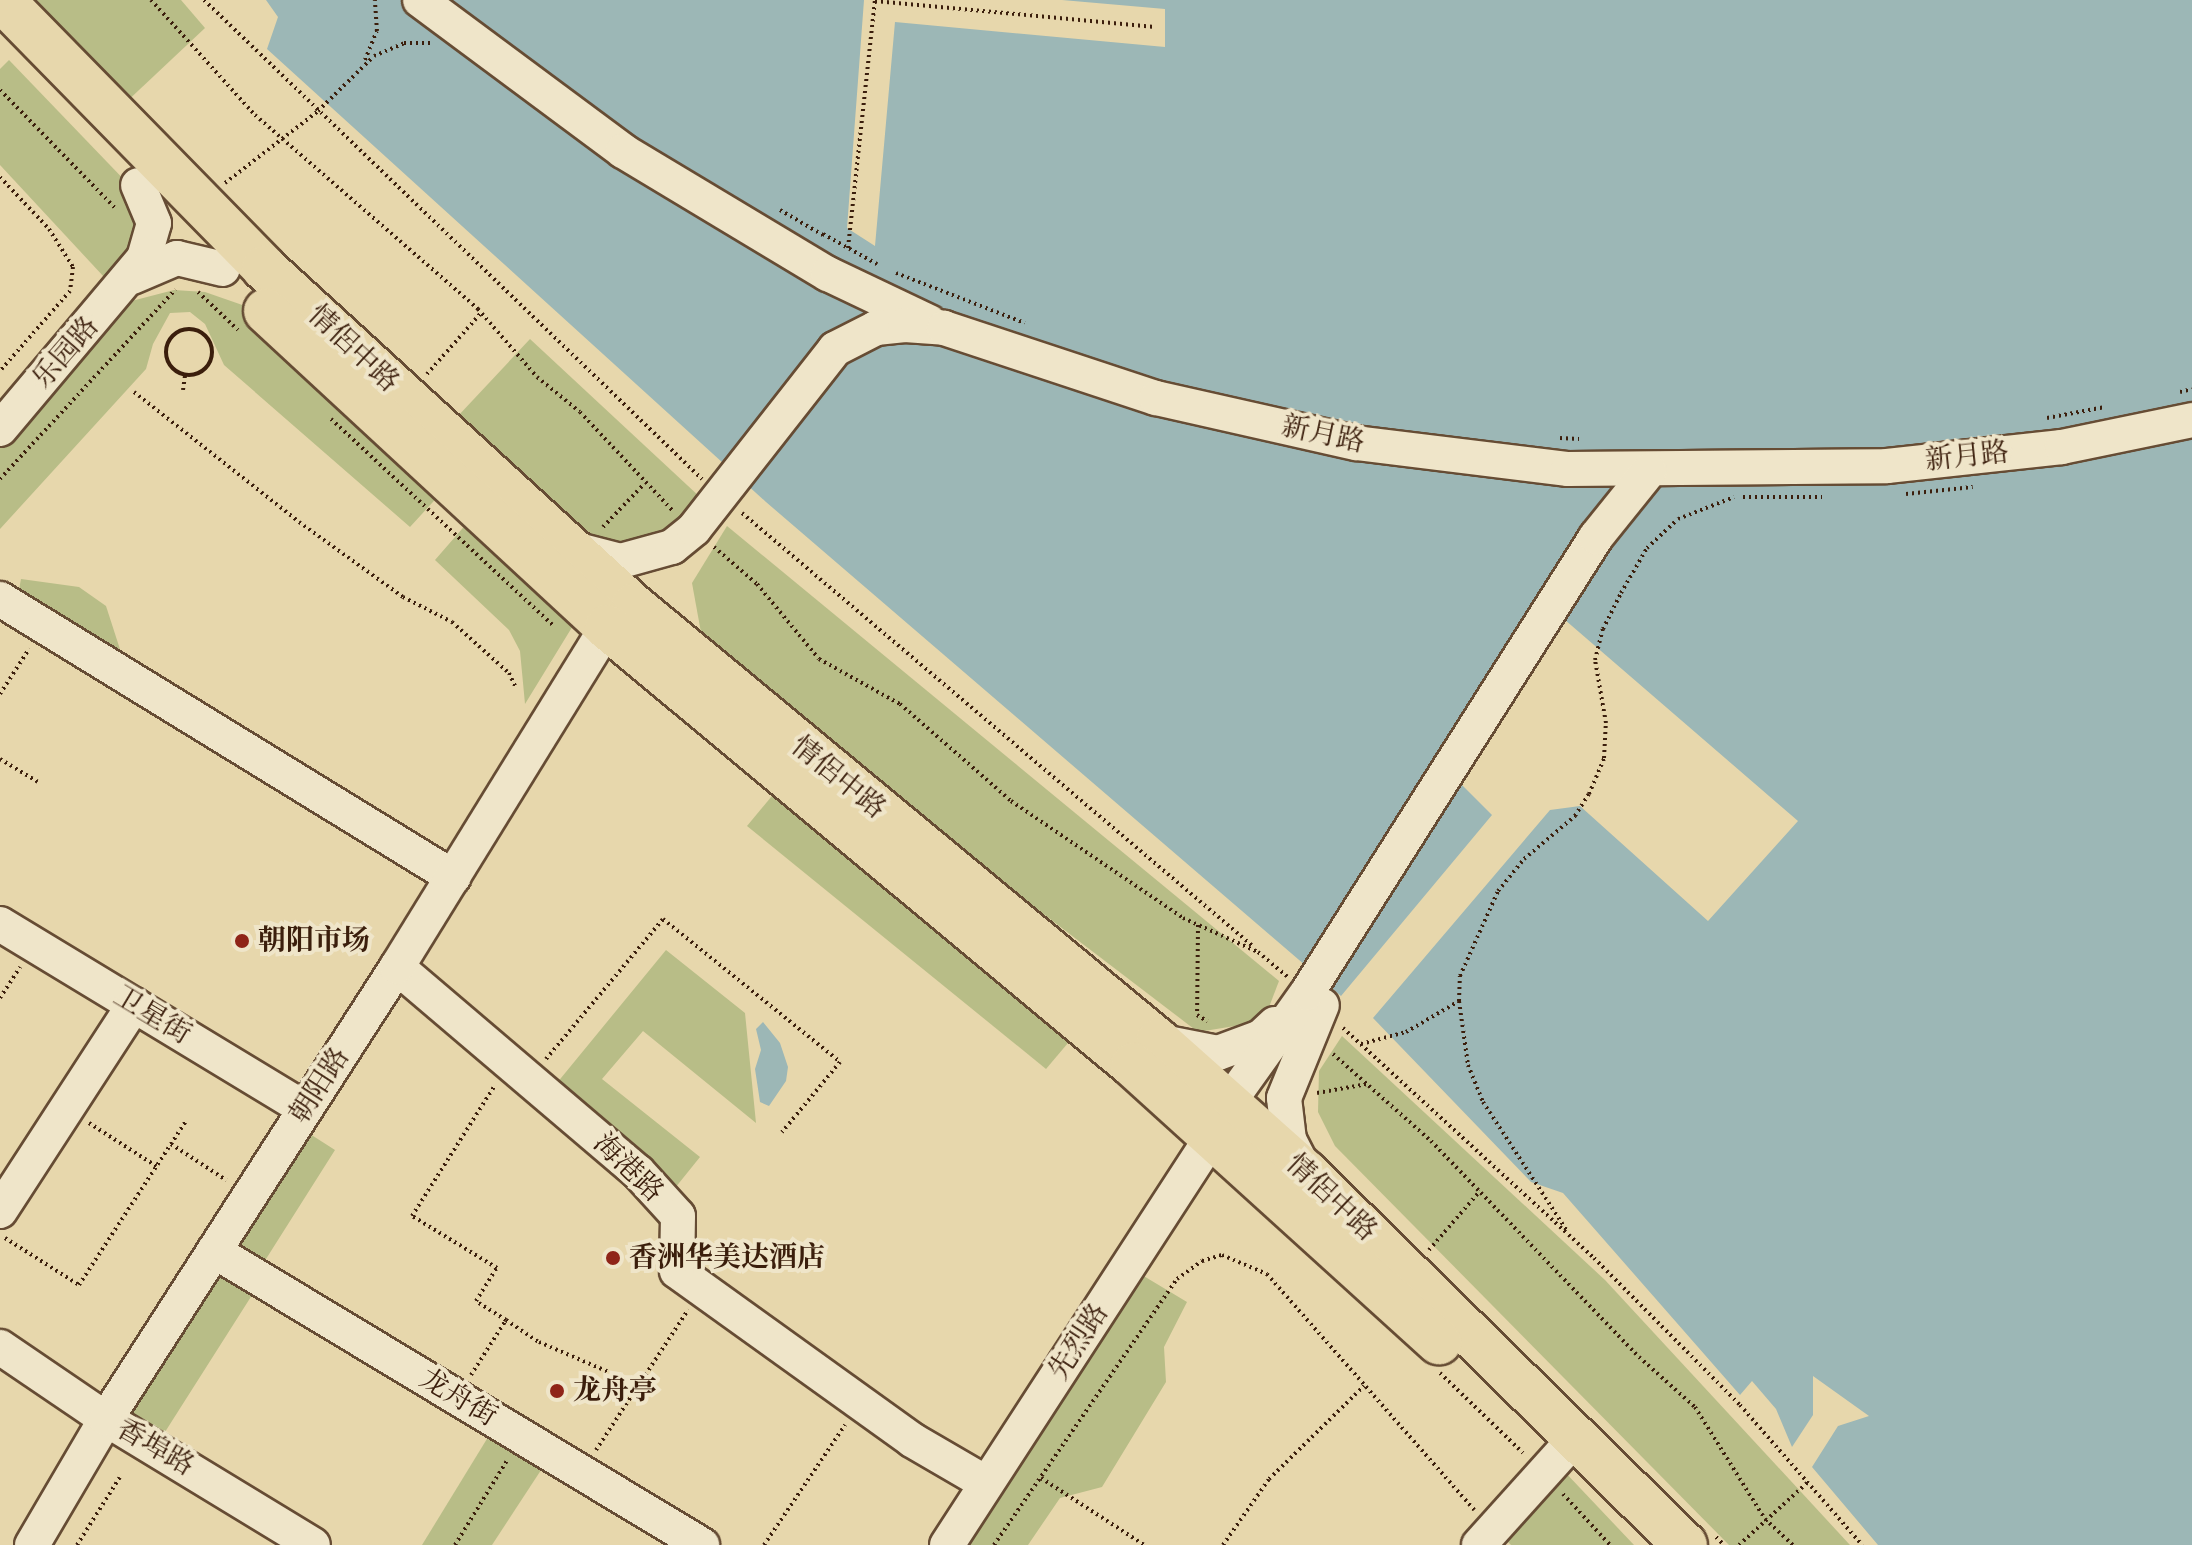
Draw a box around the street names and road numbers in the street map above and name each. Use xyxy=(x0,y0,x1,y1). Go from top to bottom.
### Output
street label: 情侶中路 xyxy=(301,299,405,399)
street label: 乐园路 xyxy=(26,310,106,396)
street label: 新月路 xyxy=(1278,410,1368,460)
street label: 新月路 xyxy=(1923,436,2011,478)
street label: 情侶中路 xyxy=(784,730,892,826)
street label: 卫星街 xyxy=(107,980,197,1052)
street label: 朝阳路 xyxy=(283,1042,357,1130)
street label: 海港路 xyxy=(586,1127,670,1209)
street label: 情侶中路 xyxy=(1279,1148,1383,1248)
street label: 先烈路 xyxy=(1042,1298,1116,1386)
street label: 龙舟街 xyxy=(413,1362,503,1434)
street label: 香埠路 xyxy=(110,1412,200,1484)

